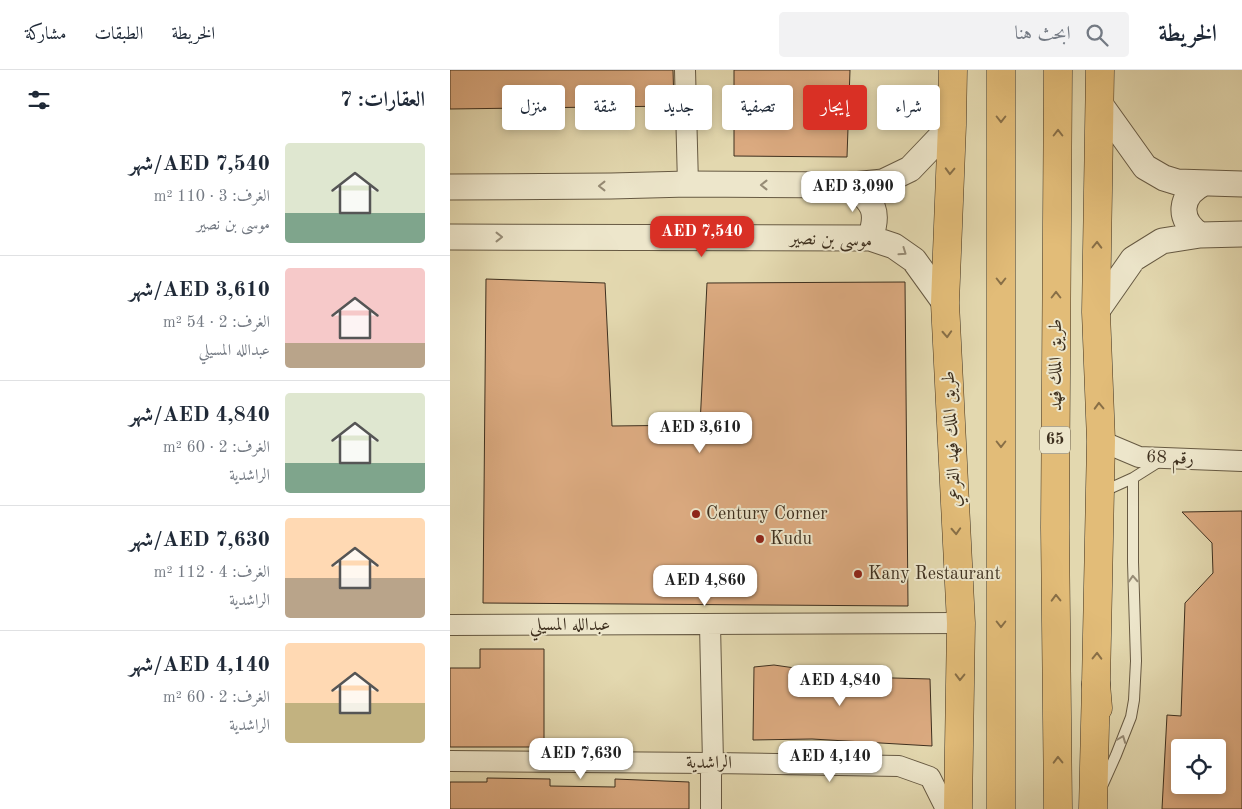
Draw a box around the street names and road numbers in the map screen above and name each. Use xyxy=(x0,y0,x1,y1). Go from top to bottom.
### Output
street label: موسى بن نصير xyxy=(787,229,872,253)
street label: طريق الملك فهد xyxy=(1047,319,1067,411)
street label: طريق الملك فهد الفرعي xyxy=(939,370,970,508)
road number: 65 xyxy=(1040,426,1070,454)
street label: رقم 68 xyxy=(1145,448,1194,475)
street label: عبدالله المسيلي xyxy=(530,616,610,641)
street label: الراشدية xyxy=(686,754,732,773)

